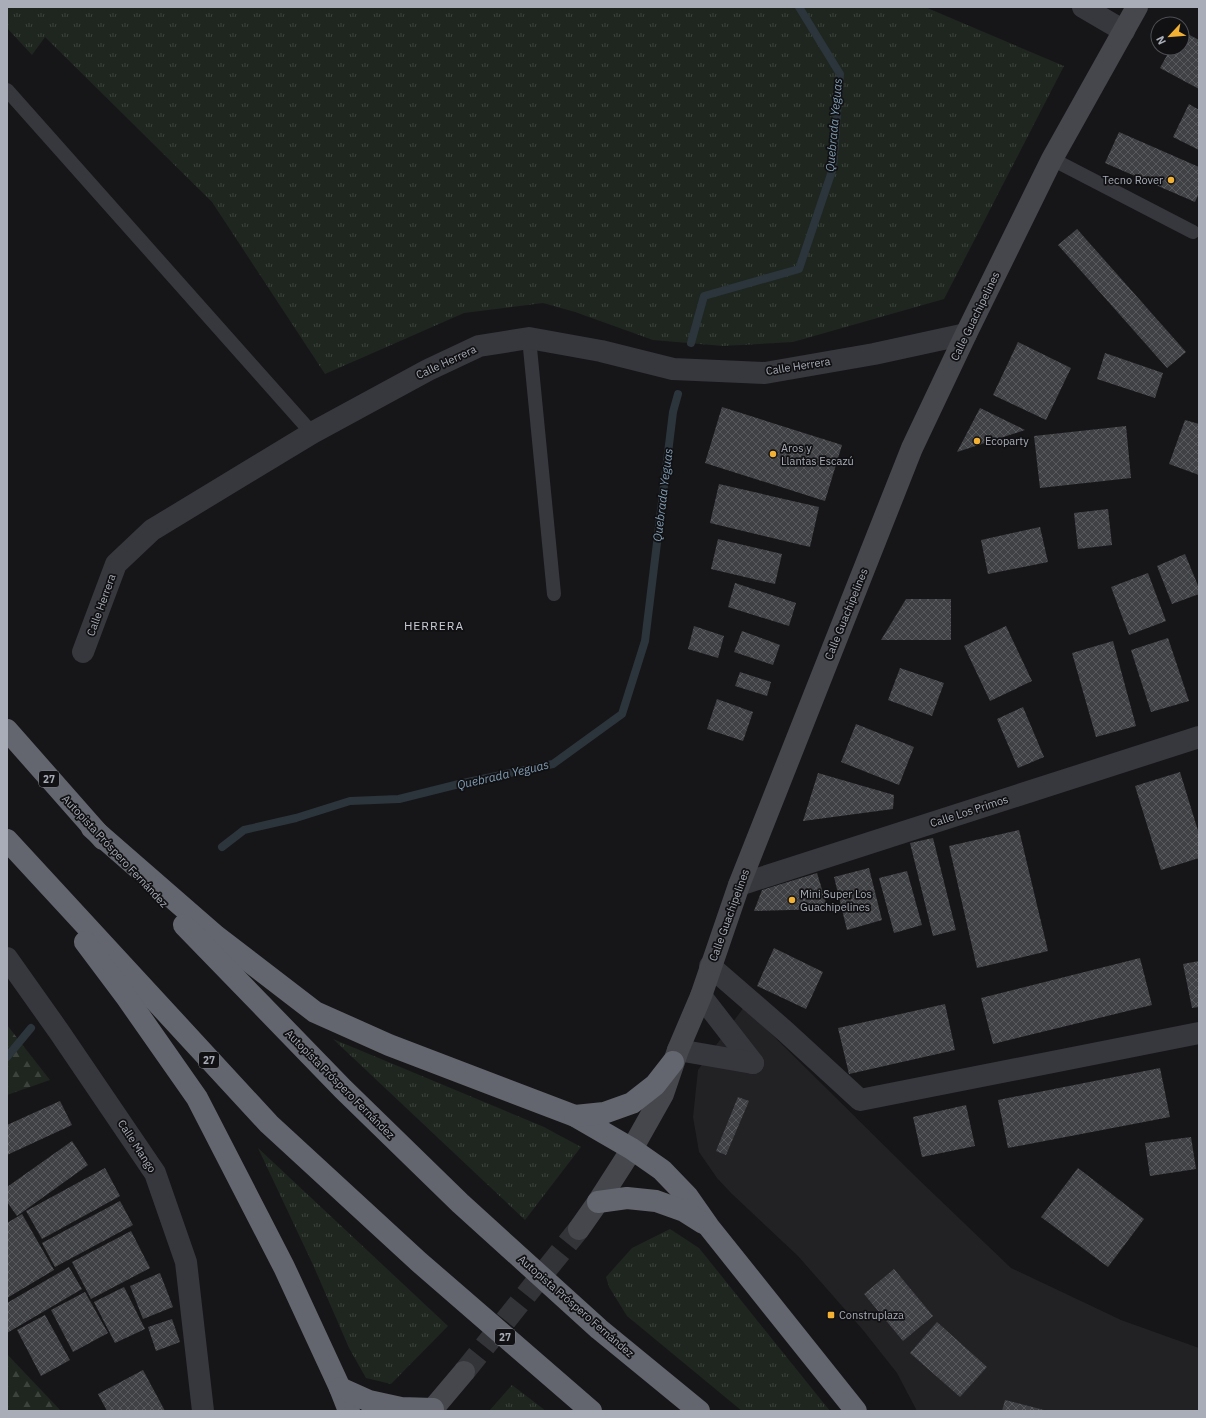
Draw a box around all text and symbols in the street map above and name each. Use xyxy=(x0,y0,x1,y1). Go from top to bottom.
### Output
north arrow xyxy=(1150,16,1190,56)
text: N xyxy=(1153,34,1169,47)
water label: Quebrada Yeguas xyxy=(822,77,845,172)
place label: Tecno Rover xyxy=(1103,173,1163,187)
marker: Tecno Rover xyxy=(1166,175,1176,185)
street label: Calle Guachipelines xyxy=(947,269,1003,363)
street label: Calle Herrera xyxy=(414,342,479,382)
street label: Calle Herrera xyxy=(765,354,831,378)
place label: Ecoparty xyxy=(985,434,1029,448)
marker: Ecoparty xyxy=(972,436,982,446)
place label: Aros y Llantas Escazú xyxy=(781,441,854,468)
water label: Quebrada Yeguas xyxy=(649,447,676,542)
marker: Aros y Llantas Escazú xyxy=(768,449,778,459)
street label: Calle Guachipelines xyxy=(821,566,871,662)
street label: Calle Herrera xyxy=(83,572,119,638)
district label: HERRERA xyxy=(404,618,464,633)
water label: Quebrada Yeguas xyxy=(455,757,551,792)
road number: 27 xyxy=(39,771,59,787)
street label: Autopista Próspero Fernández xyxy=(59,792,171,910)
street label: Calle Los Primos xyxy=(928,792,1010,830)
street label: Calle Guachipelines xyxy=(706,867,752,963)
place label: Mini Super Los Guachipelines xyxy=(800,887,872,914)
marker: Mini Super Los Guachipelines xyxy=(787,895,797,905)
street label: Autopista Próspero Fernández xyxy=(282,1026,398,1142)
road number: 27 xyxy=(199,1052,219,1068)
street label: Calle Mango xyxy=(115,1117,159,1175)
street label: Autopista Próspero Fernández xyxy=(515,1252,637,1360)
place label: Construplaza xyxy=(839,1308,904,1322)
marker: Construplaza xyxy=(826,1310,836,1320)
road number: 27 xyxy=(495,1329,515,1345)

